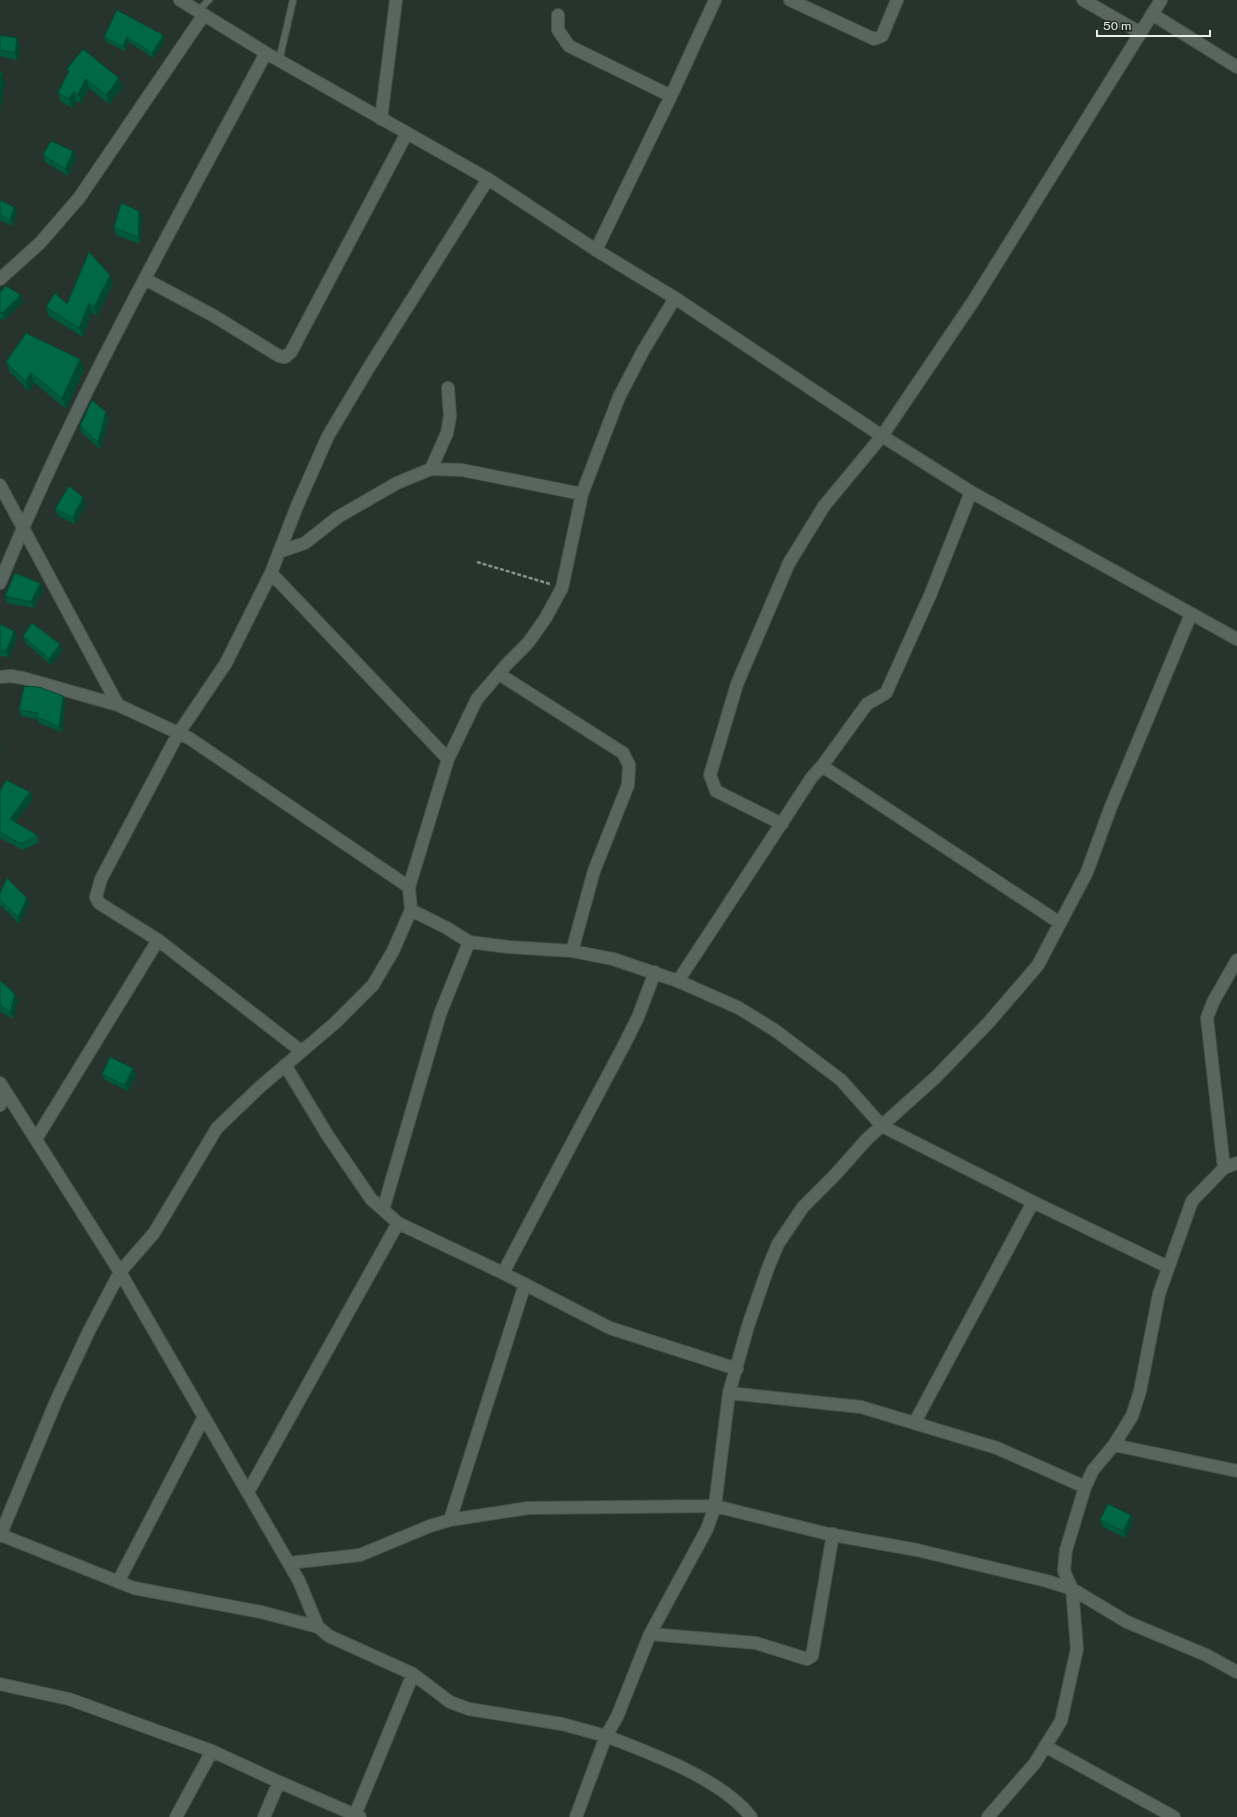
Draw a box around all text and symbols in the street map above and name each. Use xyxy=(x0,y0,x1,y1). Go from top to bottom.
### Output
scale bar xyxy=(1097,12,1210,38)
text: 50 m xyxy=(1103,19,1131,33)

